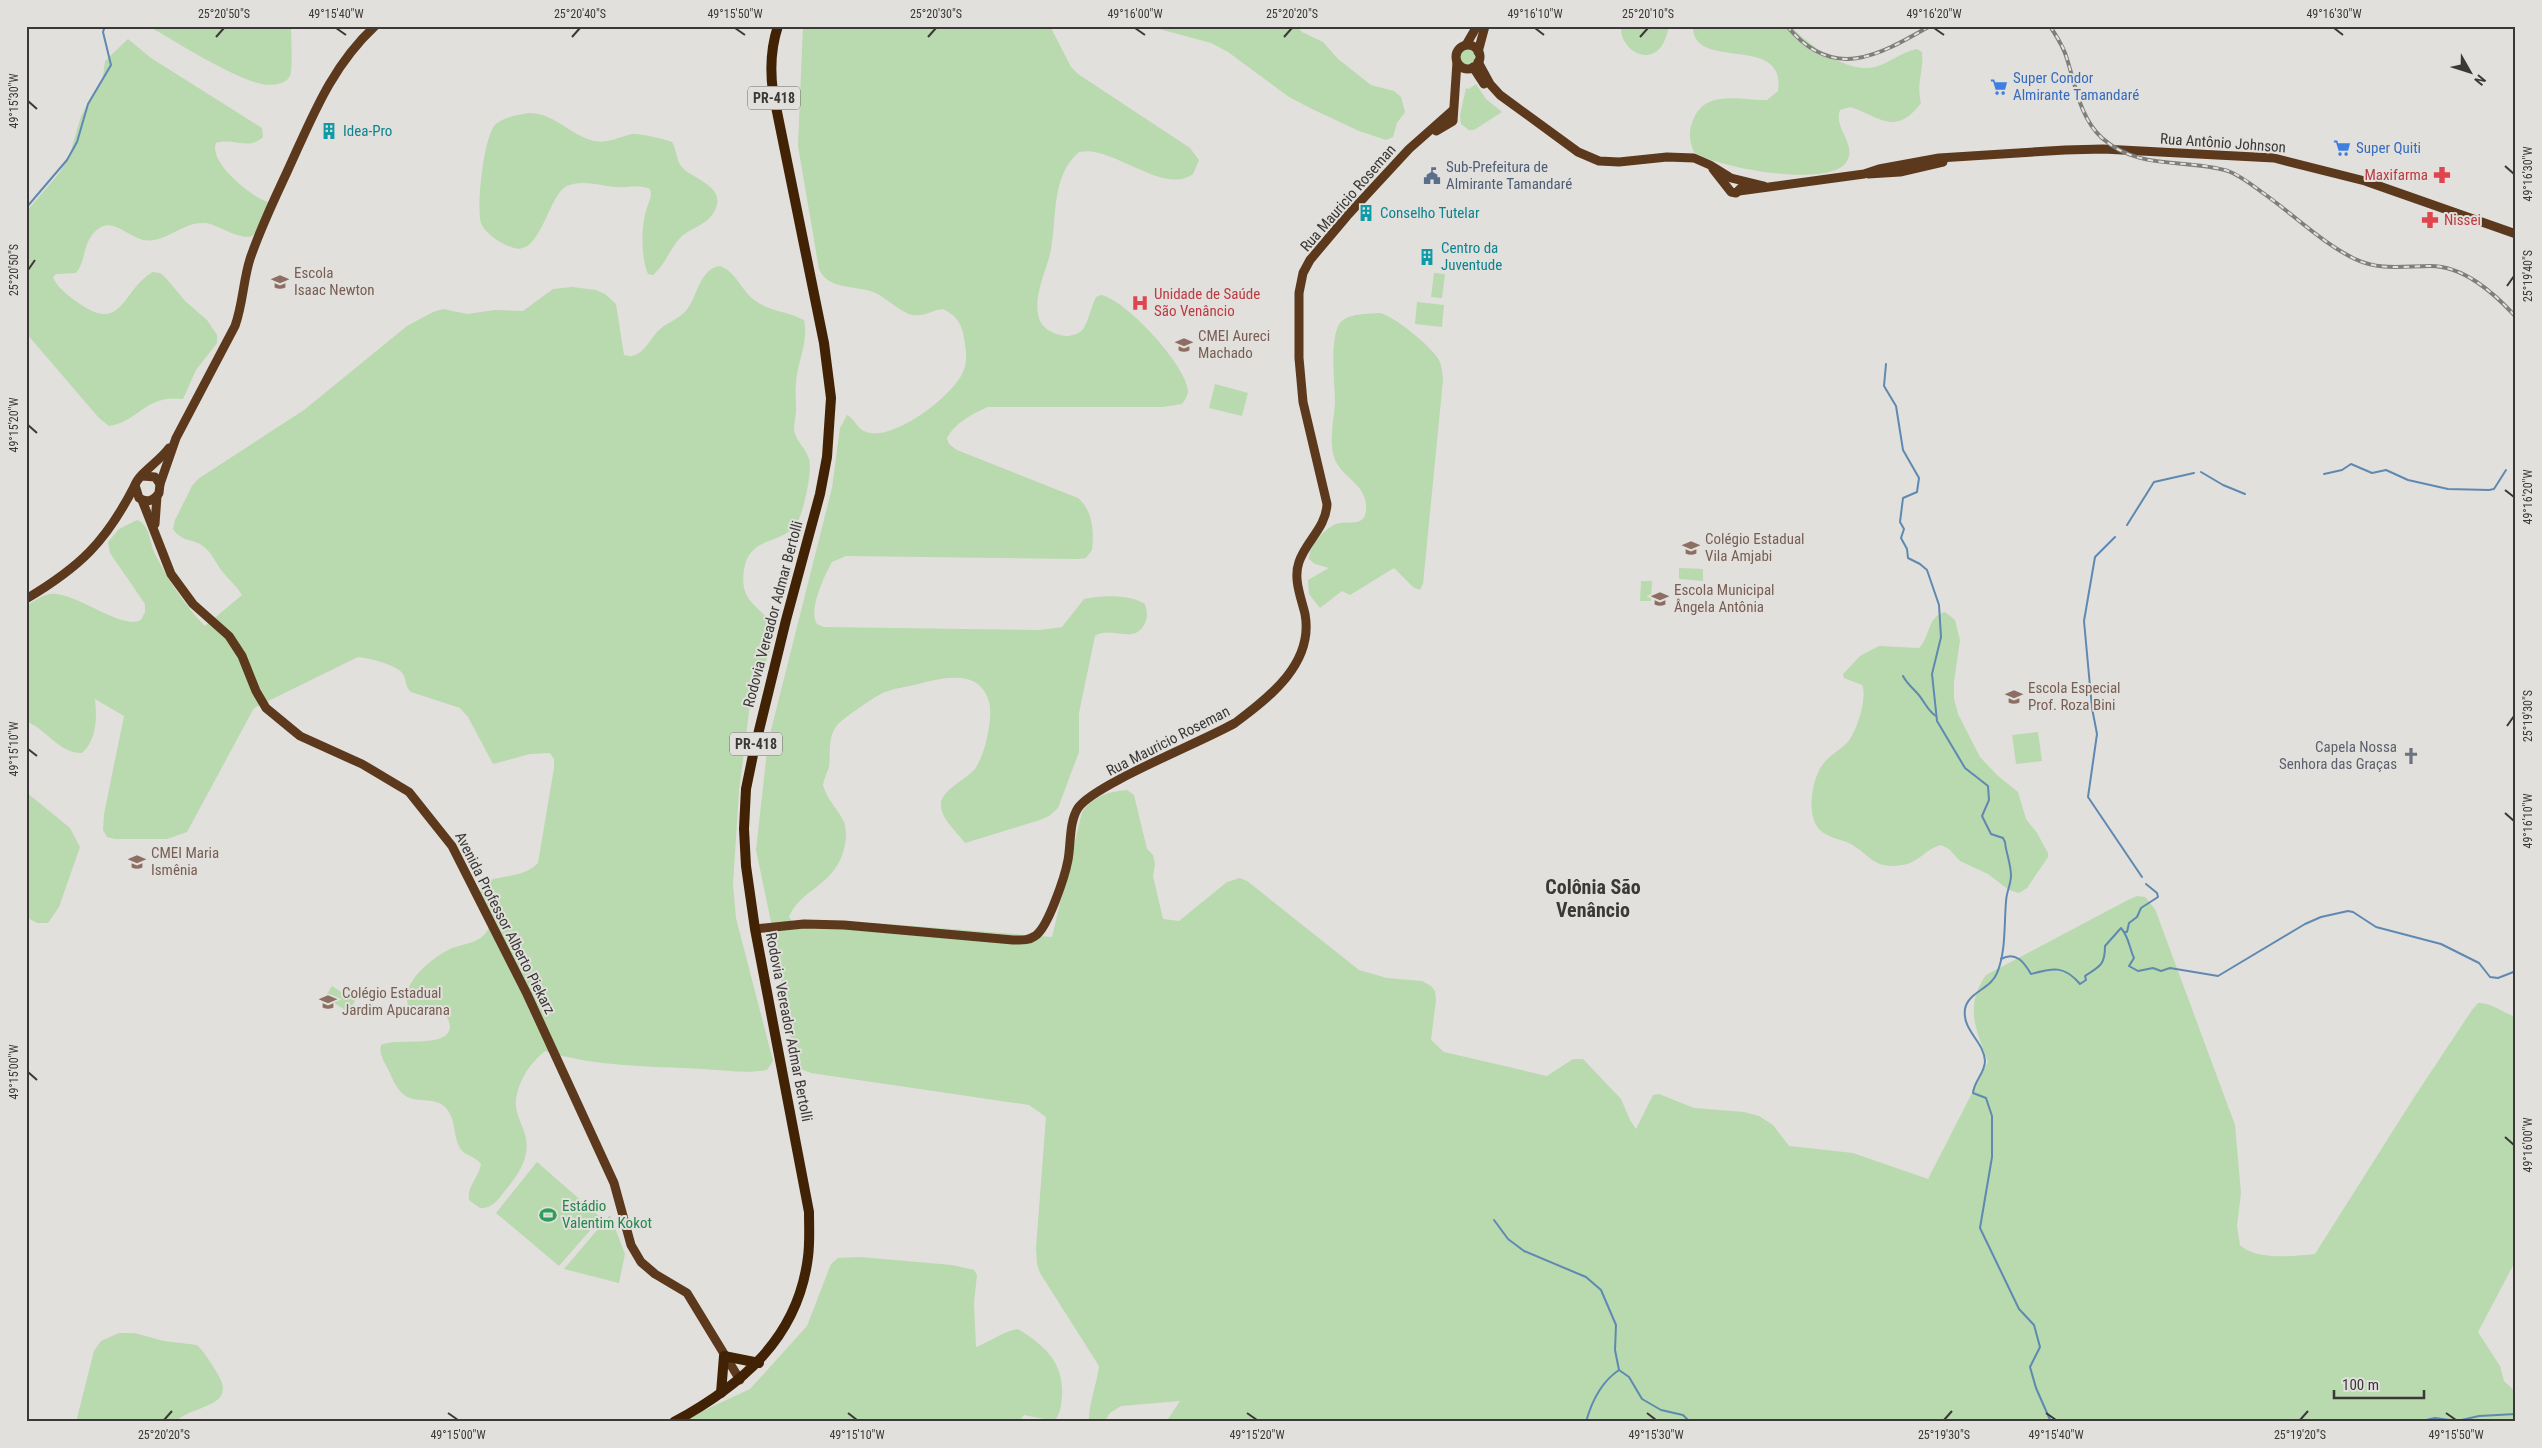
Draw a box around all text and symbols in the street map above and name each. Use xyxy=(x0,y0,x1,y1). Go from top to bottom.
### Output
text: 25°20'50"S xyxy=(198,7,250,21)
text: 49°15'40"W xyxy=(308,7,364,21)
text: 25°20'40"S xyxy=(554,7,606,21)
text: 49°15'50"W xyxy=(707,7,763,21)
text: 25°20'30"S xyxy=(910,7,962,21)
text: 49°16'00"W xyxy=(1107,7,1163,21)
text: 25°20'20"S xyxy=(1266,7,1318,21)
text: 49°16'10"W xyxy=(1507,7,1563,21)
text: 25°20'10"S xyxy=(1622,7,1674,21)
text: 49°16'20"W xyxy=(1906,7,1962,21)
text: 49°16'30"W xyxy=(2306,7,2362,21)
north arrow xyxy=(2444,48,2494,98)
place label: Super Condor Almirante Tamandaré xyxy=(2013,69,2139,104)
text: N xyxy=(2471,72,2489,89)
text: 49°15'30"W xyxy=(7,73,21,129)
supermarket icon: Super Condor Almirante Tamandaré xyxy=(1989,77,2009,97)
road number: PR-418 xyxy=(748,86,800,110)
building icon: Idea-Pro xyxy=(319,121,339,141)
place label: Idea-Pro xyxy=(343,122,392,140)
street label: Rua Antônio Johnson xyxy=(2159,130,2287,156)
supermarket icon: Super Quiti xyxy=(2332,138,2352,158)
place label: Super Quiti xyxy=(2356,139,2421,157)
street label: Rua Mauricio Roseman xyxy=(1297,141,1399,255)
text: 49°16'30"W xyxy=(2521,146,2535,202)
place label: Sub-Prefeitura de Almirante Tamandaré xyxy=(1446,158,1572,193)
pharmacy icon: Maxifarma xyxy=(2432,165,2452,185)
public building icon: Sub-Prefeitura de Almirante Tamandaré xyxy=(1422,166,1442,186)
place label: Maxifarma xyxy=(2364,166,2428,184)
building icon: Conselho Tutelar xyxy=(1356,203,1376,223)
place label: Conselho Tutelar xyxy=(1380,204,1480,222)
pharmacy icon: Nissei xyxy=(2420,210,2440,230)
place label: Nissei xyxy=(2444,211,2481,229)
place label: Centro da Juventude xyxy=(1441,239,1502,274)
text: 25°20'50"S xyxy=(7,244,21,296)
building icon: Centro da Juventude xyxy=(1417,247,1437,267)
text: 25°19'40"S xyxy=(2521,250,2535,302)
place label: Escola Isaac Newton xyxy=(294,264,375,299)
school or university icon: Escola Isaac Newton xyxy=(270,272,290,292)
place label: Unidade de Saúde São Venâncio xyxy=(1154,285,1260,320)
hospital icon: Unidade de Saúde São Venâncio xyxy=(1130,293,1150,313)
place label: CMEI Aureci Machado xyxy=(1198,327,1270,362)
school or university icon: CMEI Aureci Machado xyxy=(1174,335,1194,355)
text: 49°15'20"W xyxy=(7,397,21,453)
text: 49°16'20"W xyxy=(2521,469,2535,525)
street label: Rodovia Vereador Admar Bertolli xyxy=(739,519,807,709)
place label: Colégio Estadual Vila Amjabi xyxy=(1705,530,1805,565)
school or university icon: Colégio Estadual Vila Amjabi xyxy=(1681,538,1701,558)
place label: Escola Municipal Ângela Antônia xyxy=(1674,581,1775,616)
school or university icon: Escola Municipal Ângela Antônia xyxy=(1650,589,1670,609)
place label: Escola Especial Prof. Roza Bini xyxy=(2028,679,2121,714)
school or university icon: Escola Especial Prof. Roza Bini xyxy=(2004,687,2024,707)
text: 25°19'30"S xyxy=(2521,690,2535,742)
street label: Rua Mauricio Roseman xyxy=(1103,702,1233,780)
text: 49°15'10"W xyxy=(7,721,21,777)
road number: PR-418 xyxy=(730,732,782,756)
place label: Capela Nossa Senhora das Graças xyxy=(2279,738,2397,773)
church icon: Capela Nossa Senhora das Graças xyxy=(2401,746,2421,766)
text: 49°16'10"W xyxy=(2521,793,2535,849)
street label: Avenida Professor Alberto Piekarz xyxy=(451,829,559,1017)
place label: CMEI Maria Ismênia xyxy=(151,844,219,879)
school or university icon: CMEI Maria Ismênia xyxy=(127,852,147,872)
district label: Colônia São Venâncio xyxy=(1545,875,1641,922)
street label: Rodovia Vereador Admar Bertolli xyxy=(762,931,816,1123)
place label: Colégio Estadual Jardim Apucarana xyxy=(342,984,450,1019)
school or university icon: Colégio Estadual Jardim Apucarana xyxy=(318,992,338,1012)
text: 49°15'00"W xyxy=(7,1044,21,1100)
text: 49°16'00"W xyxy=(2521,1117,2535,1173)
place label: Estádio Valentim Kokot xyxy=(562,1197,652,1232)
sports icon: Estádio Valentim Kokot xyxy=(538,1205,558,1225)
scale bar xyxy=(2334,1368,2424,1400)
text: 100 m xyxy=(2342,1376,2379,1394)
text: 25°20'20"S xyxy=(138,1428,190,1442)
text: 49°15'00"W xyxy=(430,1428,486,1442)
text: 49°15'10"W xyxy=(829,1428,885,1442)
text: 49°15'20"W xyxy=(1229,1428,1285,1442)
text: 49°15'30"W xyxy=(1628,1428,1684,1442)
text: 25°19'30"S xyxy=(1918,1428,1970,1442)
text: 49°15'40"W xyxy=(2028,1428,2084,1442)
text: 25°19'20"S xyxy=(2274,1428,2326,1442)
text: 49°15'50"W xyxy=(2428,1428,2484,1442)

